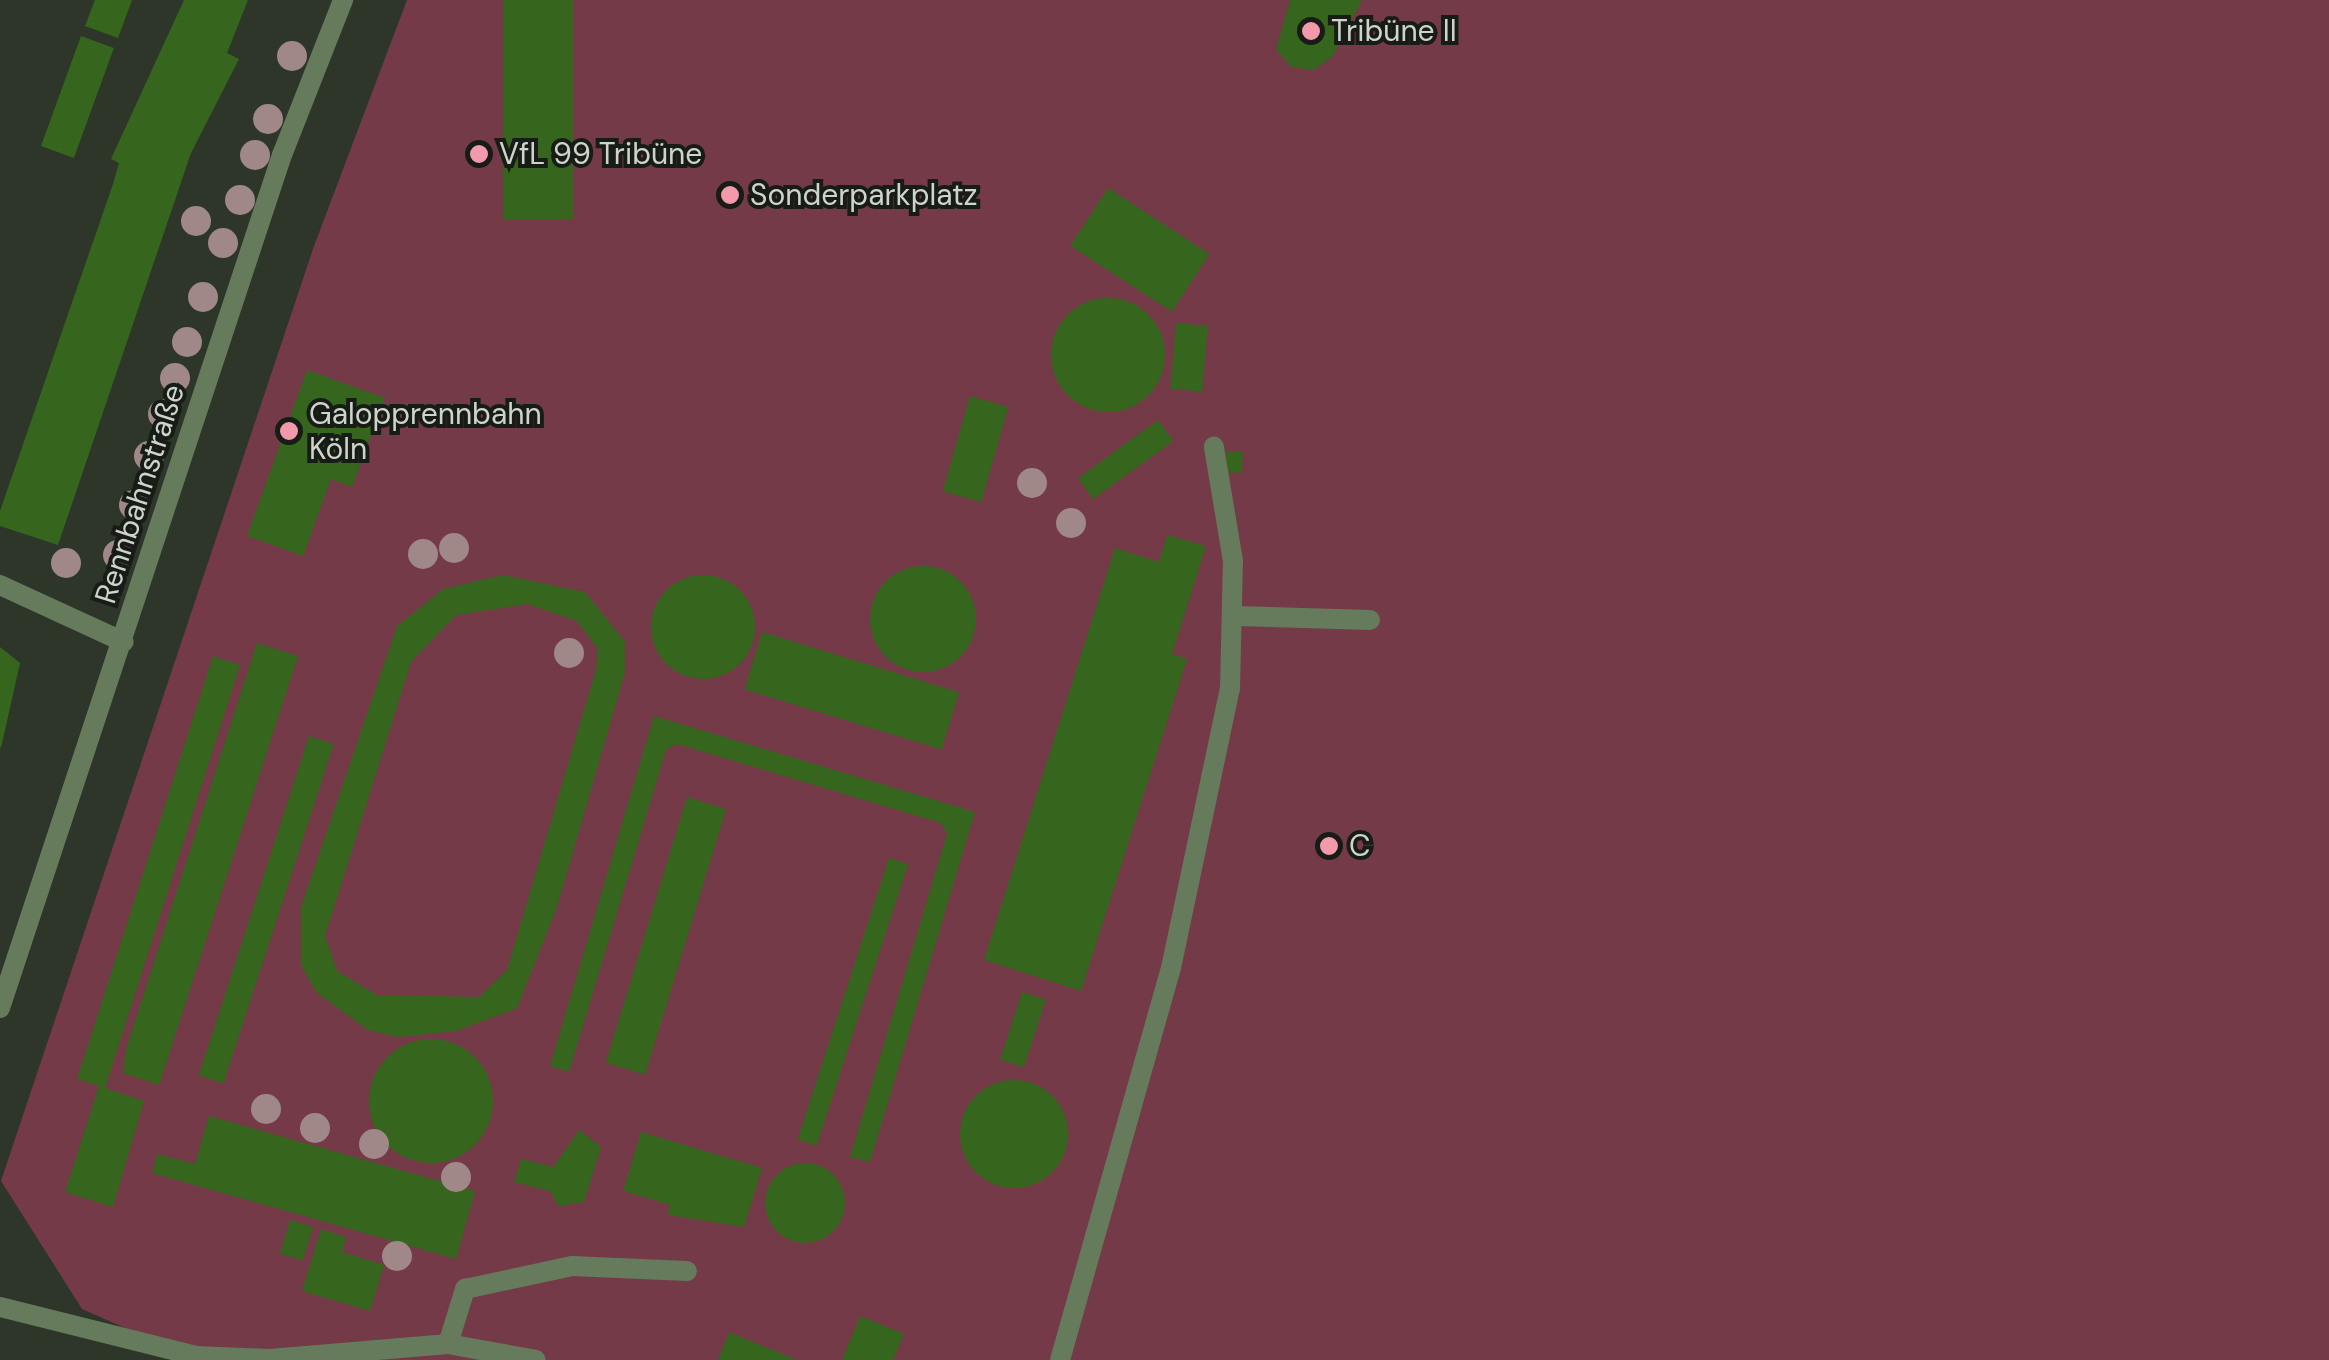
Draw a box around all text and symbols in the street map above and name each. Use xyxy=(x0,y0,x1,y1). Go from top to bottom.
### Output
place label: Tribüne II xyxy=(1331,13,1457,49)
marker: Tribüne II xyxy=(1300,20,1322,42)
place label: VfL 99 Tribüne xyxy=(499,136,702,172)
marker: VfL 99 Tribüne xyxy=(468,143,490,165)
place label: Sonderparkplatz xyxy=(750,177,978,213)
marker: Sonderparkplatz xyxy=(719,184,741,206)
street label: Rennbahnstraße xyxy=(88,380,192,608)
place label: Galopprennbahn Köln xyxy=(309,396,542,466)
marker: Galopprennbahn Köln xyxy=(278,420,300,442)
place label: C xyxy=(1349,828,1371,864)
marker: C xyxy=(1318,835,1340,857)

